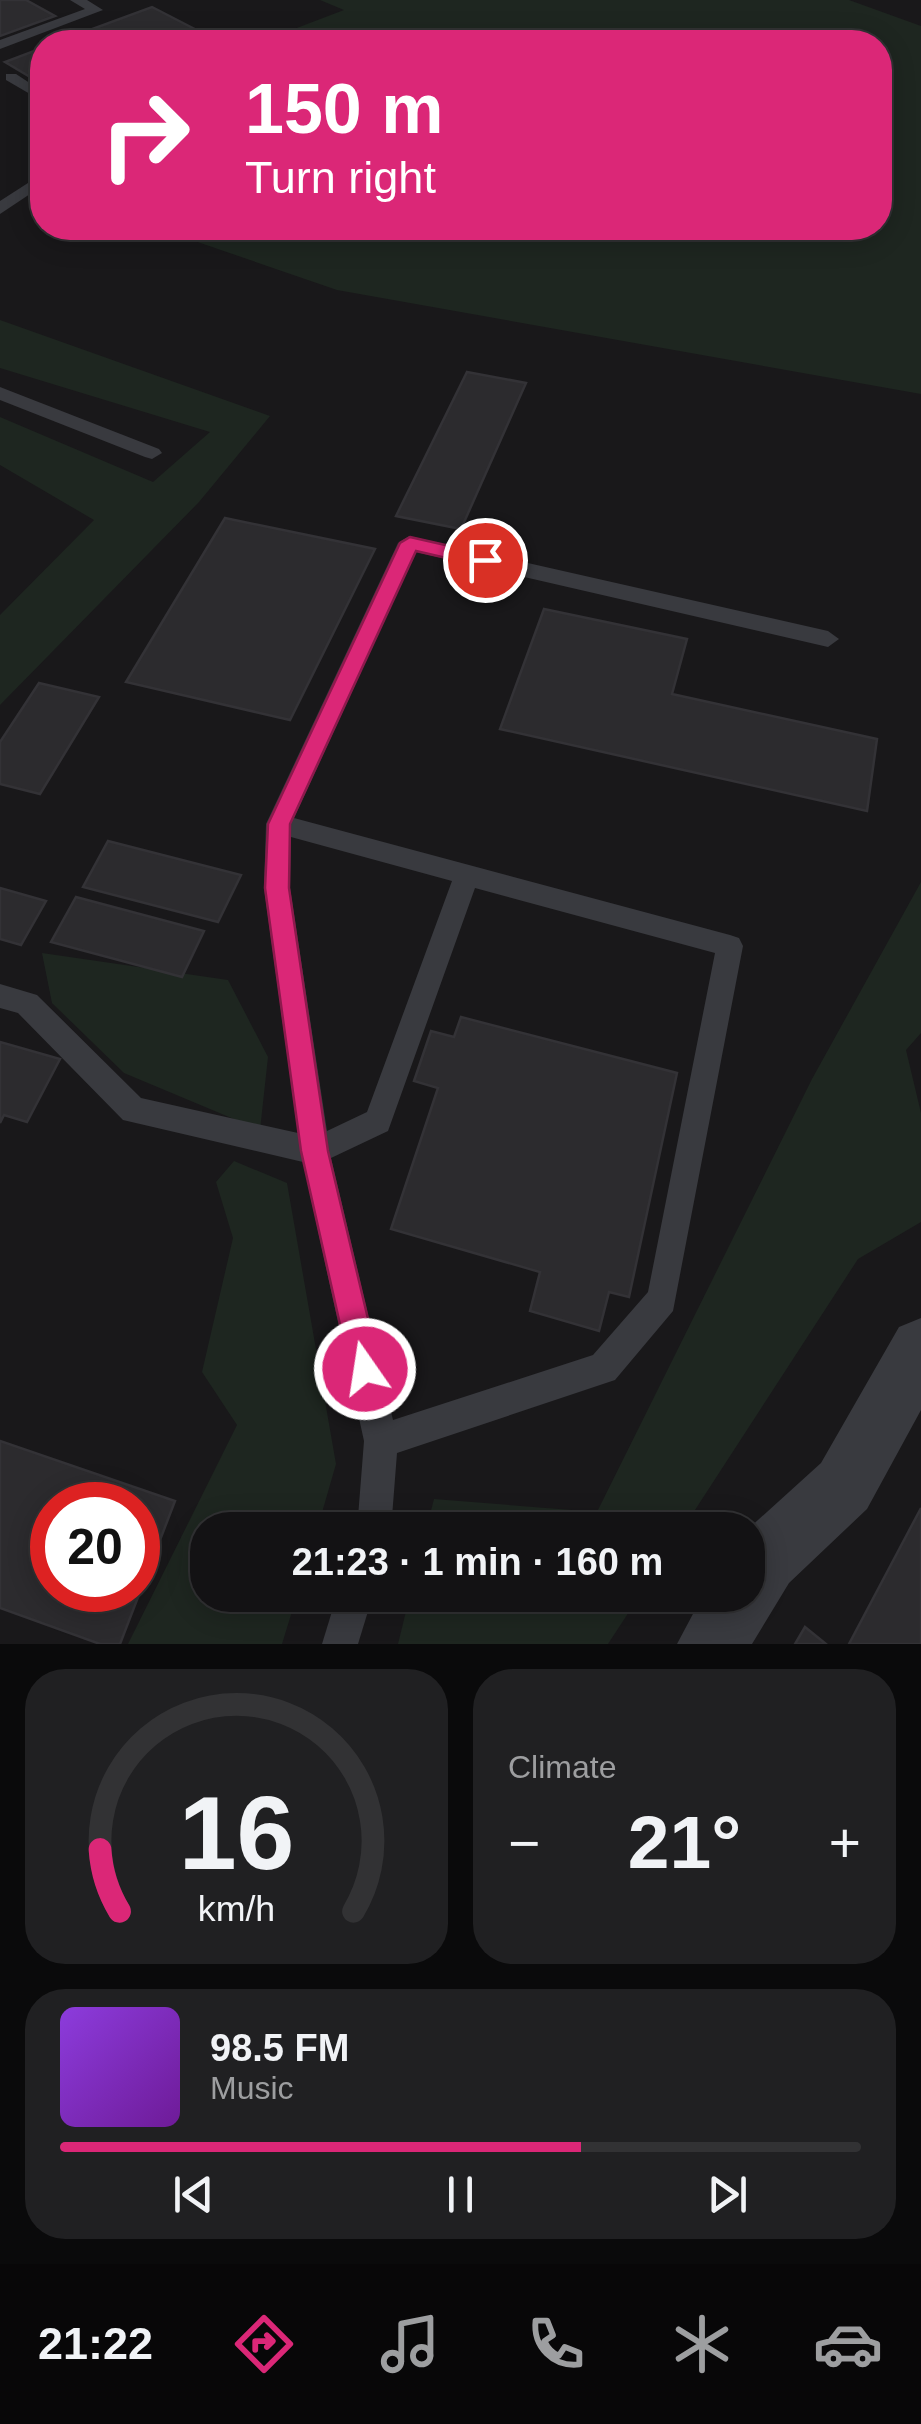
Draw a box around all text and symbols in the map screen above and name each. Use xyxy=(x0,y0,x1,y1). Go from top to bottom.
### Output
icon: right xyxy=(80,70,210,200)
text: 150 m xyxy=(245,70,443,148)
text: Turn right xyxy=(245,152,436,203)
pin xyxy=(443,518,528,603)
icon: arrive xyxy=(458,533,513,588)
position arrow xyxy=(313,1317,417,1421)
speed limit sign: 20 xyxy=(30,1482,160,1612)
text: 21:23 · 1 min · 160 m xyxy=(292,1541,663,1583)
text: Climate xyxy=(508,1749,616,1785)
text: 16 xyxy=(179,1775,294,1891)
text: 21° xyxy=(628,1800,741,1884)
text: − xyxy=(508,1812,540,1874)
text: + xyxy=(829,1812,861,1874)
text: km/h xyxy=(198,1889,275,1929)
text: 98.5 FM xyxy=(210,2027,349,2069)
text: Music xyxy=(210,2070,294,2106)
icon: previous xyxy=(166,2167,221,2222)
icon: pause xyxy=(433,2167,488,2222)
icon: next xyxy=(700,2167,755,2222)
icon: directions xyxy=(229,2309,299,2379)
icon: music xyxy=(375,2309,445,2379)
icon: phone xyxy=(521,2309,591,2379)
icon: climate xyxy=(667,2309,737,2379)
icon: car xyxy=(813,2309,883,2379)
text: 21:22 xyxy=(38,2318,153,2369)

